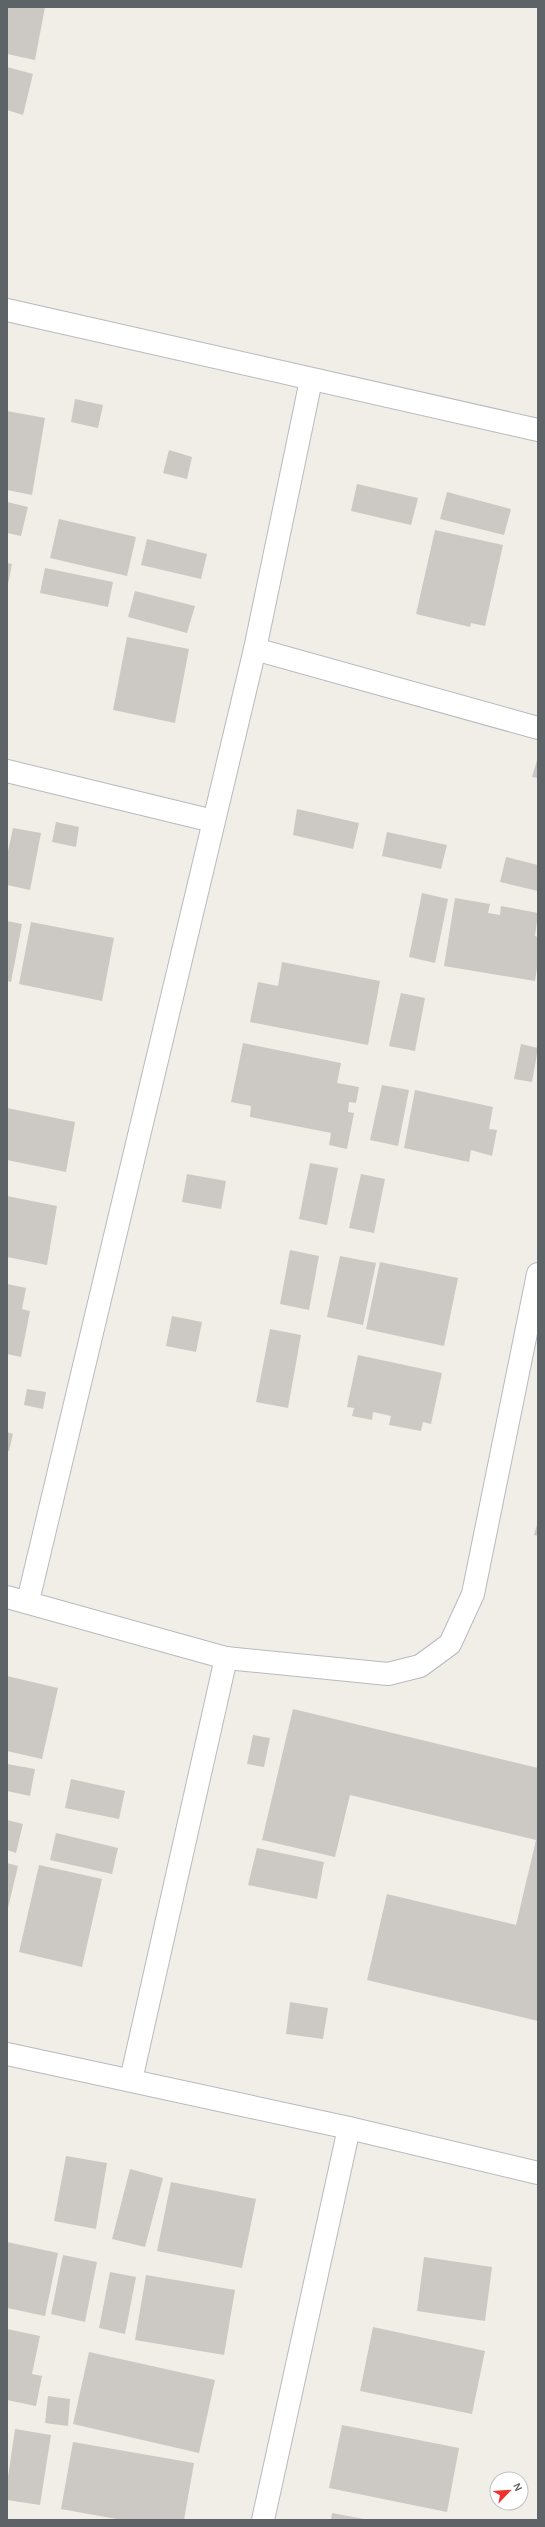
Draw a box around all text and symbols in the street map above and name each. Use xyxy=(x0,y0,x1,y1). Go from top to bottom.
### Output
north arrow xyxy=(489,2471,529,2511)
text: N xyxy=(510,2481,525,2493)

